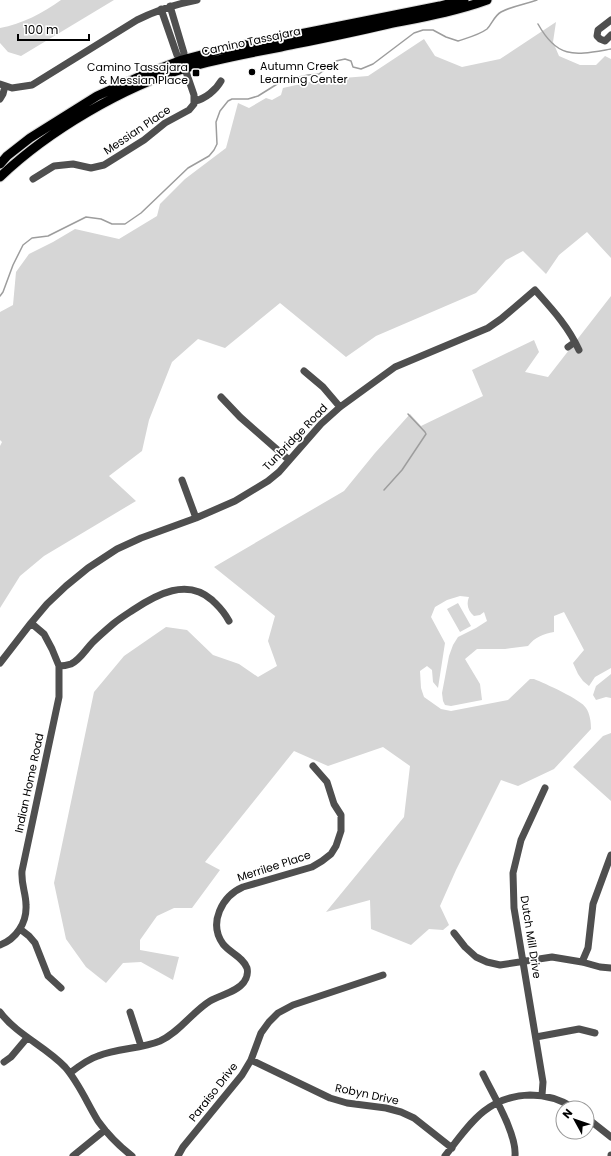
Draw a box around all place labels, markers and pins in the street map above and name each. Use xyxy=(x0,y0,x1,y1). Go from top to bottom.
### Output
place label: Autumn Creek Learning Center xyxy=(260,58,348,87)
place label: Camino Tassajara & Messian Place xyxy=(87,59,188,88)
marker: Autumn Creek Learning Center xyxy=(247,67,257,77)
marker: Camino Tassajara & Messian Place xyxy=(191,68,201,78)

